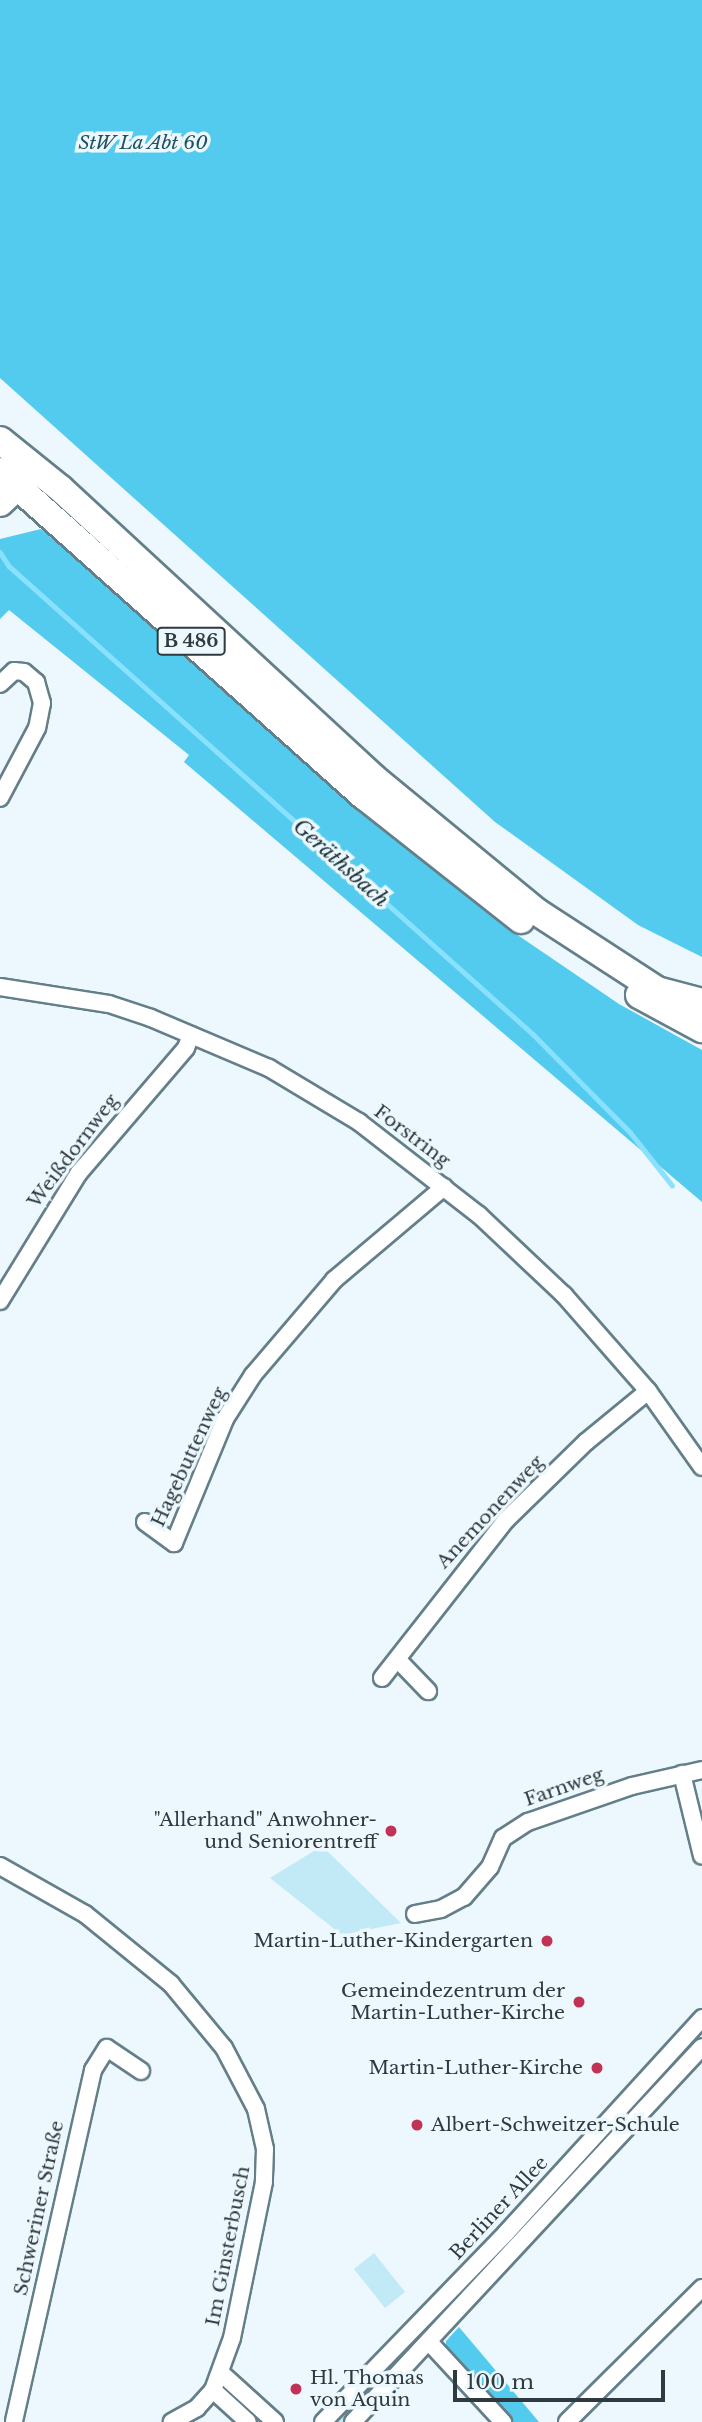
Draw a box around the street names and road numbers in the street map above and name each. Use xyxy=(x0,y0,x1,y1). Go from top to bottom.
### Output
road number: B 486 xyxy=(156,626,226,656)
street label: Weißdornweg xyxy=(23,1090,123,1212)
street label: Forstring xyxy=(369,1100,455,1172)
street label: Hagebuttenweg xyxy=(147,1384,231,1530)
street label: Anemonenweg xyxy=(432,1451,548,1573)
street label: Farnweg xyxy=(521,1763,607,1811)
street label: Schweriner Straße xyxy=(9,2118,69,2298)
street label: Berliner Allee xyxy=(445,2151,553,2265)
street label: Im Ginsterbusch xyxy=(201,2164,255,2328)

